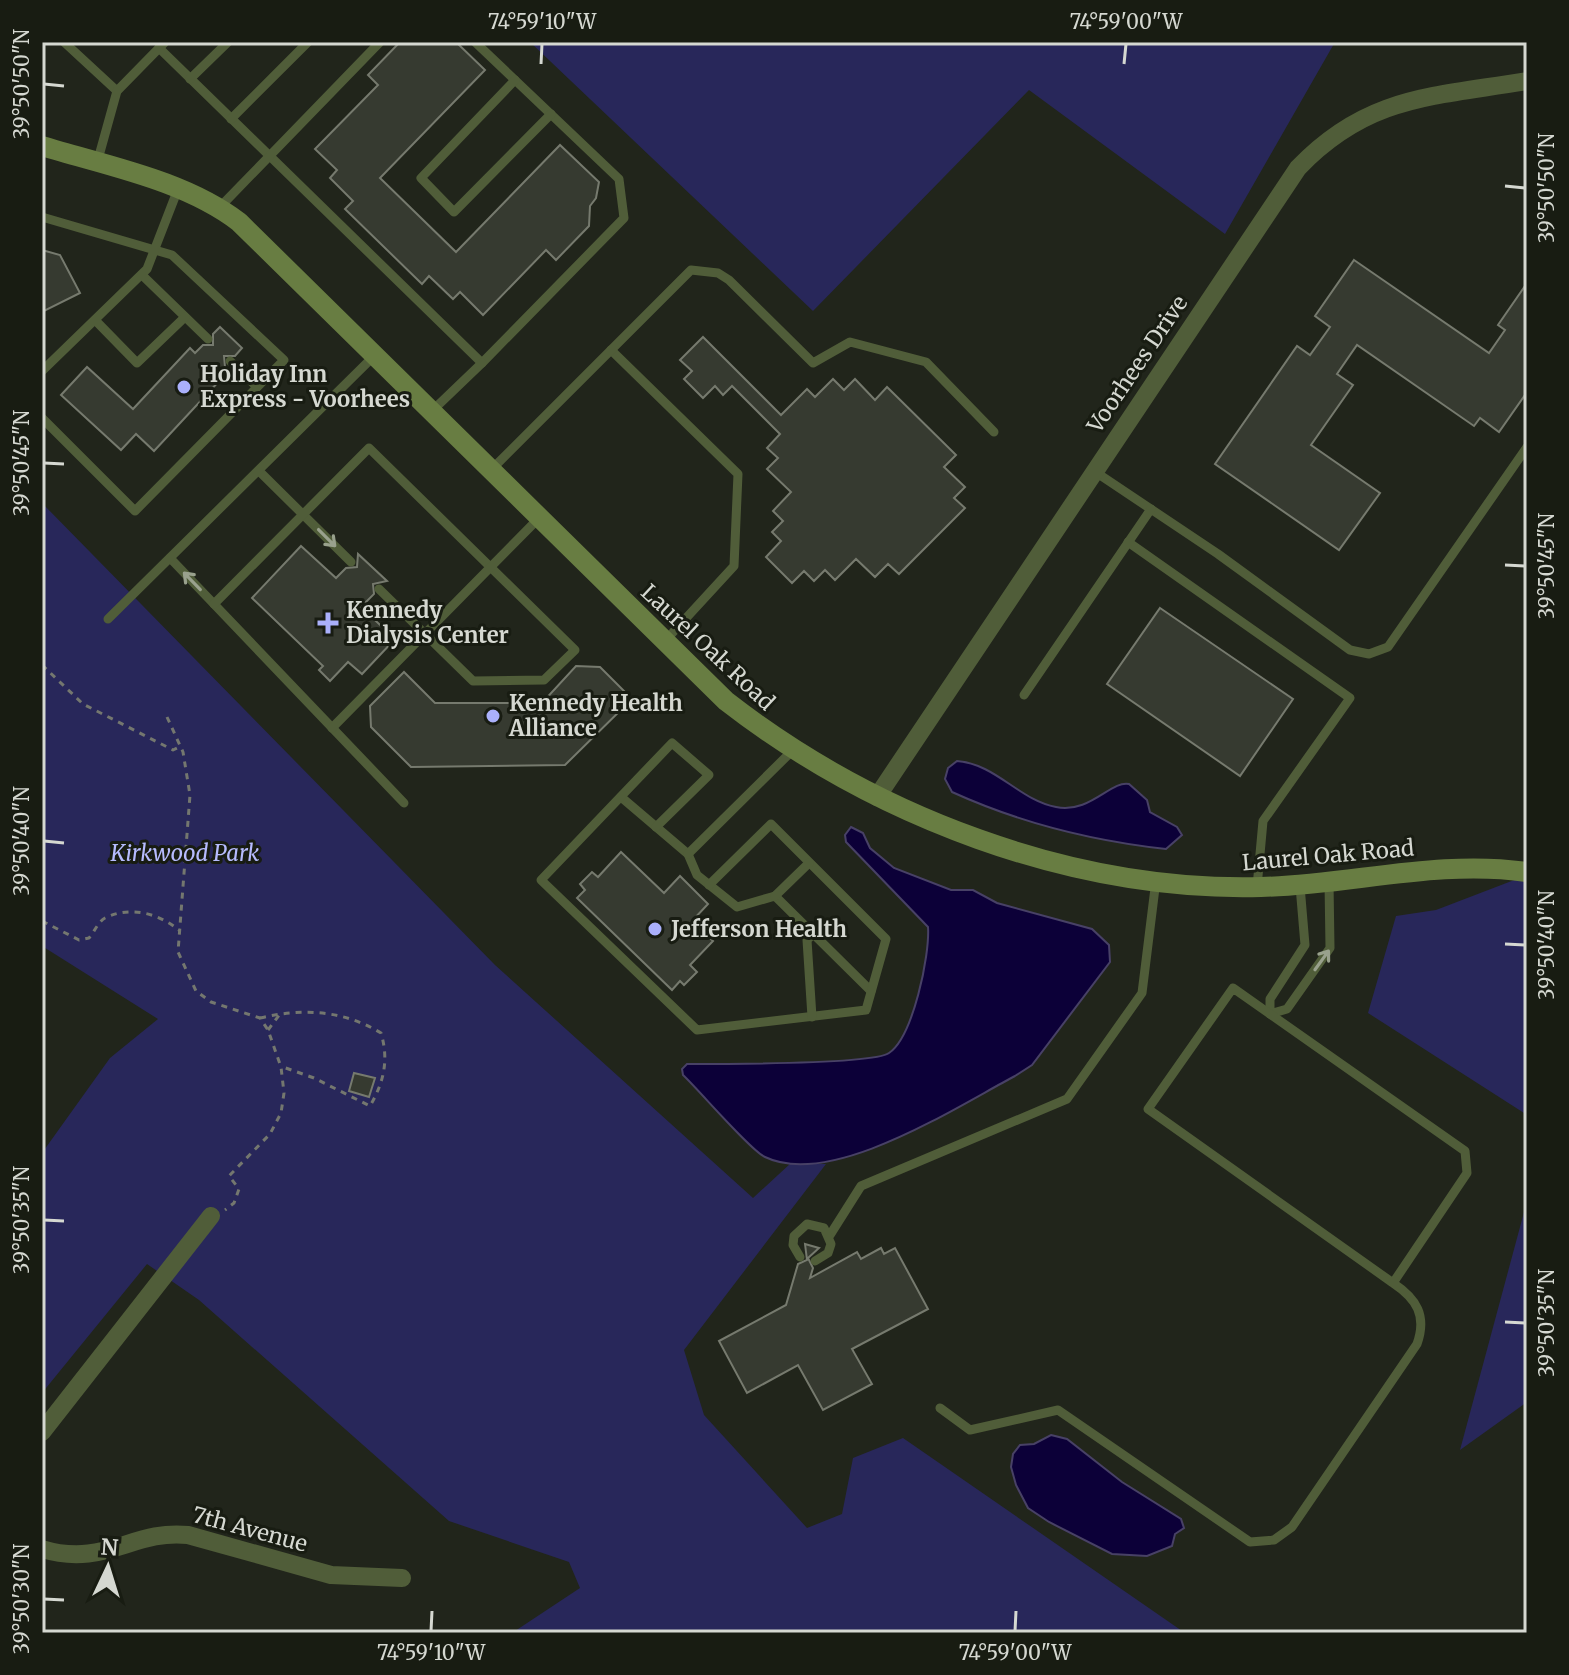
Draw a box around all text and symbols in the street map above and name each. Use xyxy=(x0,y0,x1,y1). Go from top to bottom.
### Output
text: 74°59'10"W xyxy=(488,9,597,34)
text: 74°59'00"W xyxy=(1070,9,1183,34)
text: 39°50'50"N xyxy=(9,28,34,139)
text: 39°50'50"N xyxy=(1534,132,1559,243)
street label: Voorhees Drive xyxy=(1080,290,1193,439)
place label: Holiday Inn Express - Voorhees xyxy=(200,360,410,413)
marker: Holiday Inn Express - Voorhees xyxy=(175,378,193,396)
text: 39°50'45"N xyxy=(9,409,34,516)
text: 39°50'45"N xyxy=(1534,512,1559,619)
one-way arrow xyxy=(317,528,336,547)
one-way arrow xyxy=(183,571,202,591)
street label: Laurel Oak Road xyxy=(635,578,781,716)
place label: Kennedy Dialysis Center xyxy=(346,596,509,649)
marker: Kennedy Dialysis Center xyxy=(317,612,339,634)
place label: Kennedy Health Alliance xyxy=(508,689,683,742)
marker: Kennedy Health Alliance xyxy=(484,707,502,725)
text: 39°50'40"N xyxy=(9,786,34,896)
street label: Laurel Oak Road xyxy=(1241,834,1415,876)
park label: Kirkwood Park xyxy=(110,839,259,867)
text: 39°50'40"N xyxy=(1534,890,1559,1000)
place label: Jefferson Health xyxy=(670,915,847,943)
marker: Jefferson Health xyxy=(646,920,664,938)
one-way arrow xyxy=(1313,950,1330,971)
text: 39°50'35"N xyxy=(9,1166,34,1274)
text: 39°50'35"N xyxy=(1534,1269,1559,1377)
street label: 7th Avenue xyxy=(190,1500,310,1558)
north arrow xyxy=(68,1527,148,1607)
text: N xyxy=(100,1532,120,1562)
text: 39°50'30"N xyxy=(9,1543,34,1654)
text: 74°59'10"W xyxy=(377,1640,486,1665)
text: 74°59'00"W xyxy=(959,1640,1072,1665)

